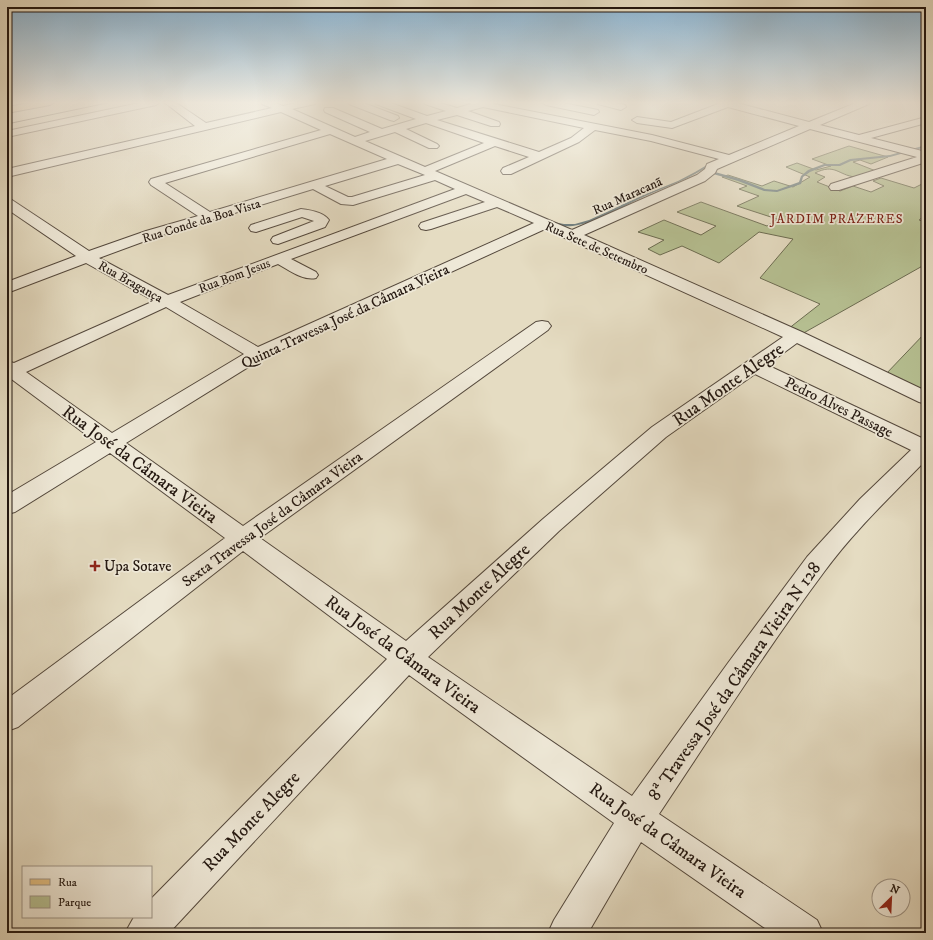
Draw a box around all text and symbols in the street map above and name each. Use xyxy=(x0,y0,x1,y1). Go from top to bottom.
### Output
street label: Rua Maracanã xyxy=(590,173,665,218)
street label: Rua Conde da Boa Vista xyxy=(140,195,263,247)
district label: JARDIM PRAZERES xyxy=(769,211,904,227)
street label: Rua Sete de Setembro xyxy=(543,218,651,278)
street label: Rua Bom Jesus xyxy=(196,255,273,297)
street label: Rua Bragança xyxy=(95,258,166,306)
street label: Quinta Travessa José da Câmara Vieira xyxy=(238,260,453,373)
street label: Rua Monte Alegre xyxy=(669,338,788,431)
street label: Pedro Alves Passage xyxy=(781,373,896,442)
street label: Rua José da Câmara Vieira xyxy=(57,401,222,529)
street label: Sexta Travessa José da Câmara Vieira xyxy=(178,447,367,591)
street label: Rua Monte Alegre xyxy=(424,539,535,644)
place label: Upa Sotave xyxy=(104,557,171,576)
street label: 8ª Travessa José da Câmara Vieira N 128 xyxy=(644,558,826,805)
marker: Upa Sotave xyxy=(89,560,101,572)
street label: Rua José da Câmara Vieira xyxy=(320,591,485,719)
street label: Rua Monte Alegre xyxy=(198,767,305,876)
street label: Rua José da Câmara Vieira xyxy=(585,778,751,904)
legend xyxy=(22,866,152,918)
text: Rua xyxy=(58,875,78,890)
north arrow xyxy=(871,878,911,918)
text: N xyxy=(888,882,902,898)
text: Parque xyxy=(58,895,91,910)

